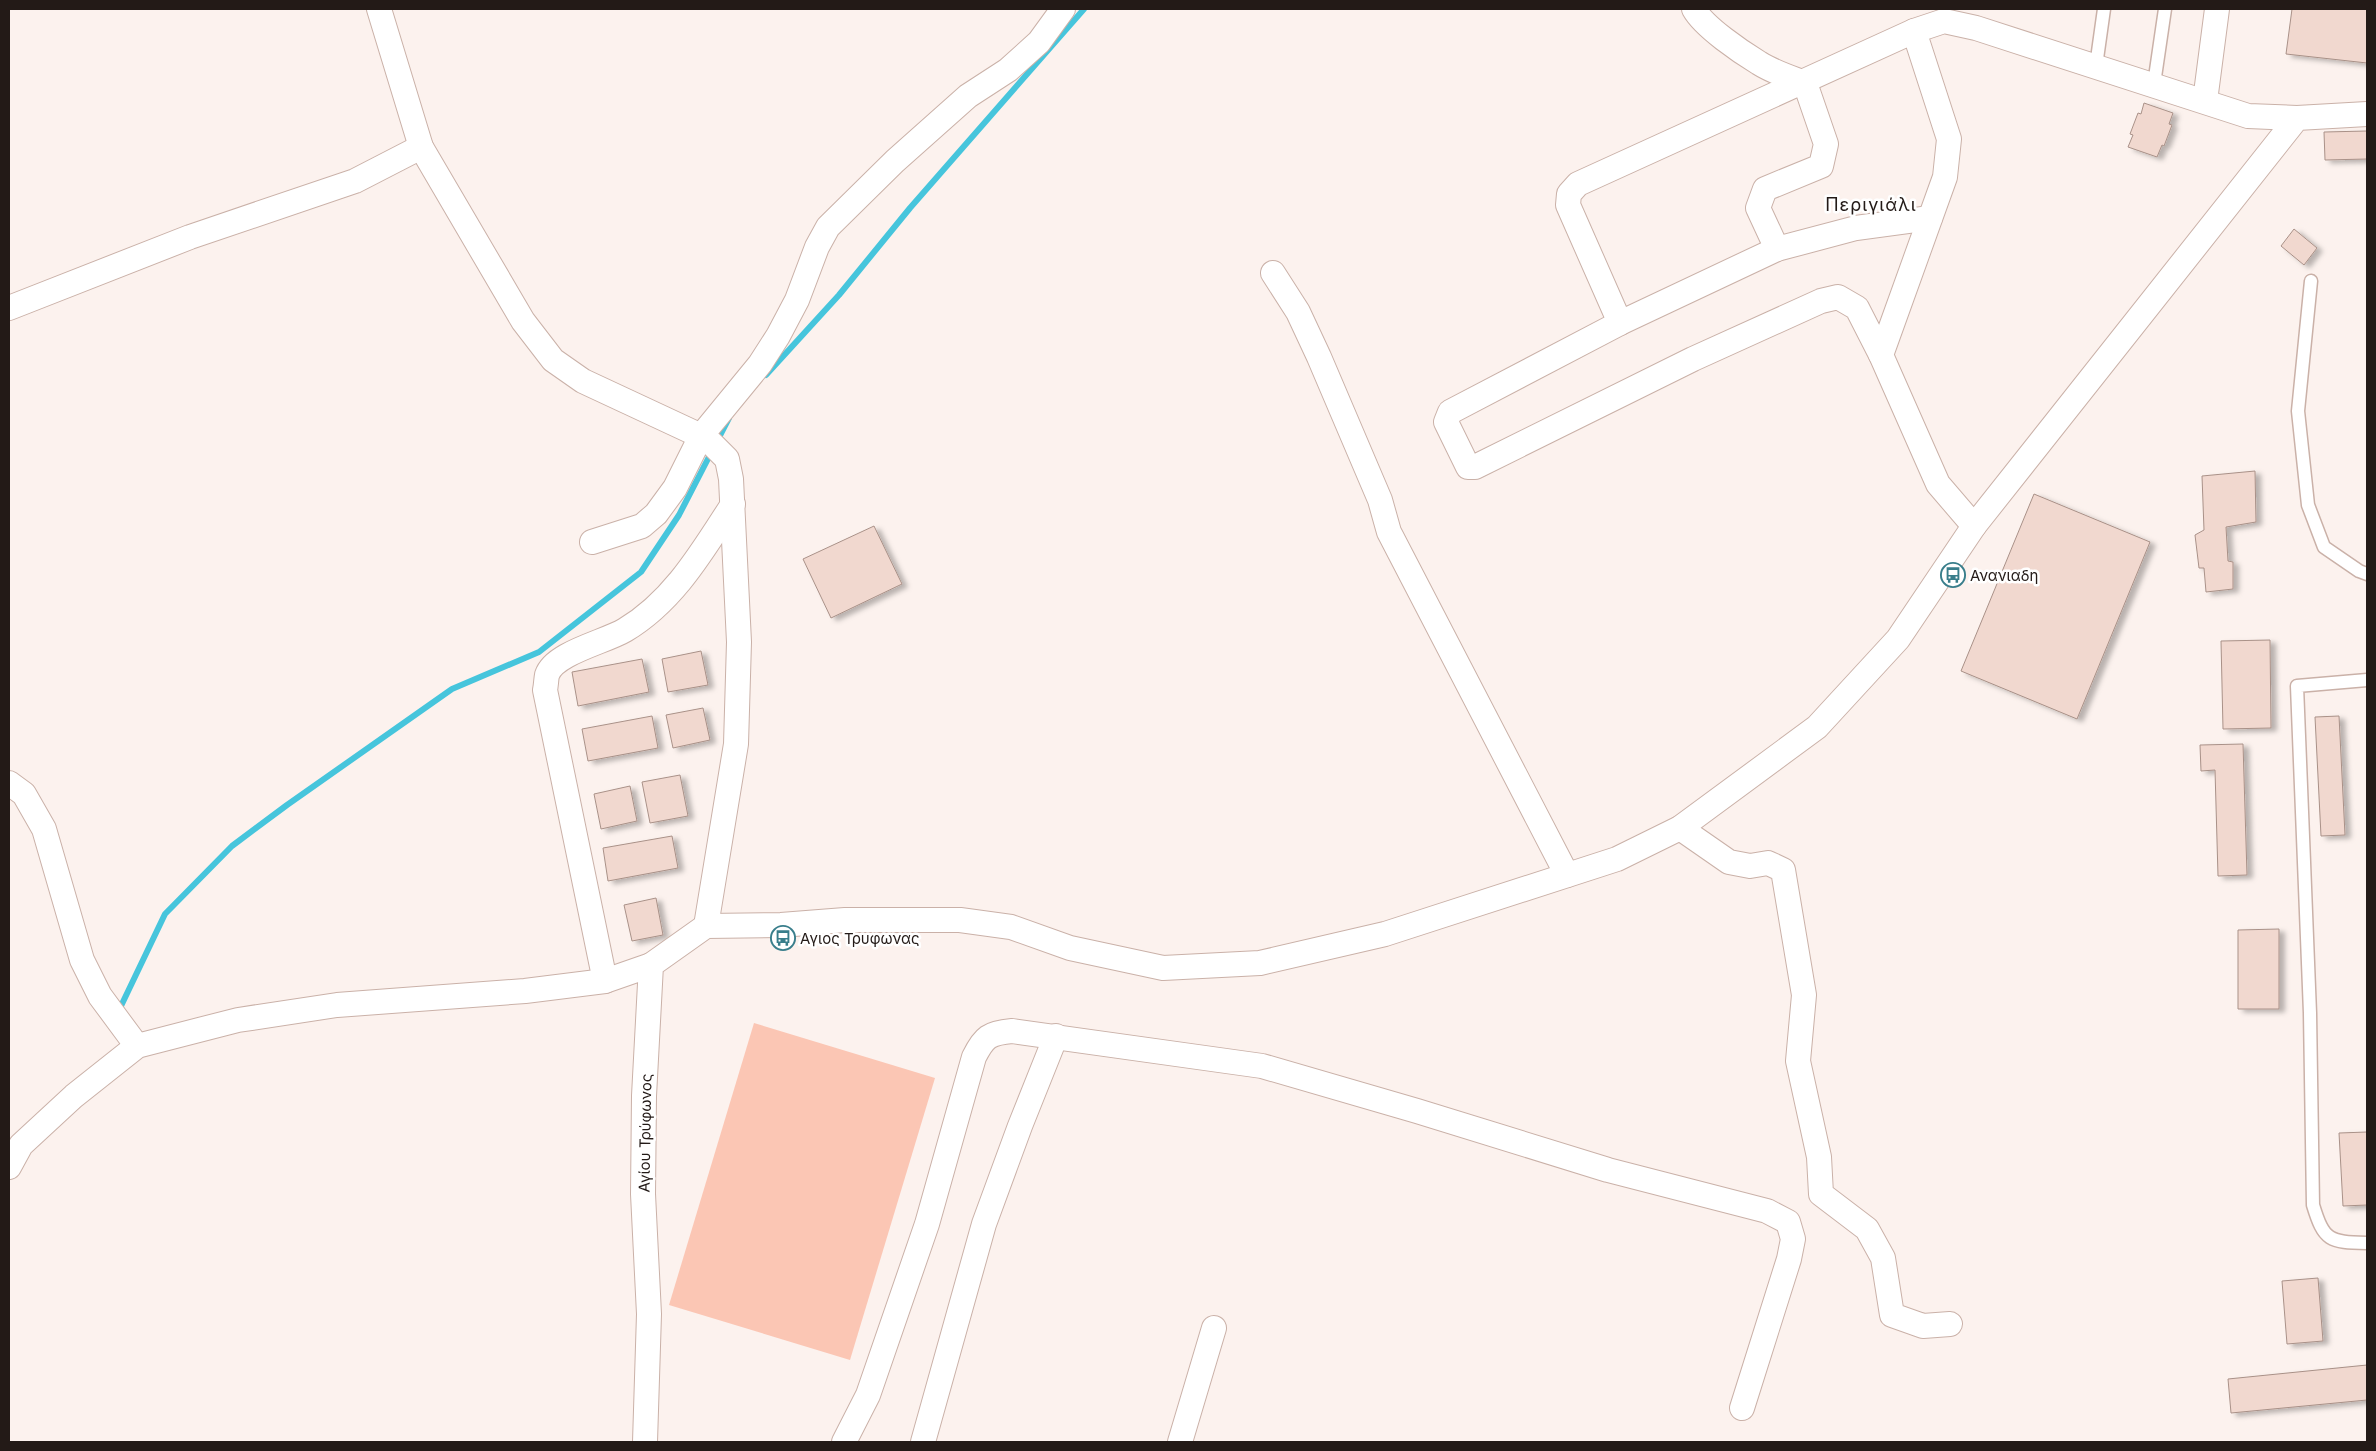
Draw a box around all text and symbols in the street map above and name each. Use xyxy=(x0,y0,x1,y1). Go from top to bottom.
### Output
district label: Περιγιάλι xyxy=(1825,194,1917,215)
bus stop icon: Ανανιαδη xyxy=(1940,562,1966,588)
place label: Ανανιαδη xyxy=(1970,566,2038,585)
bus stop icon: Αγιος Τρυφωνας xyxy=(770,925,796,951)
place label: Αγιος Τρυφωνας xyxy=(800,929,920,948)
street label: Αγίου Τρύφωνος xyxy=(634,1073,656,1193)

